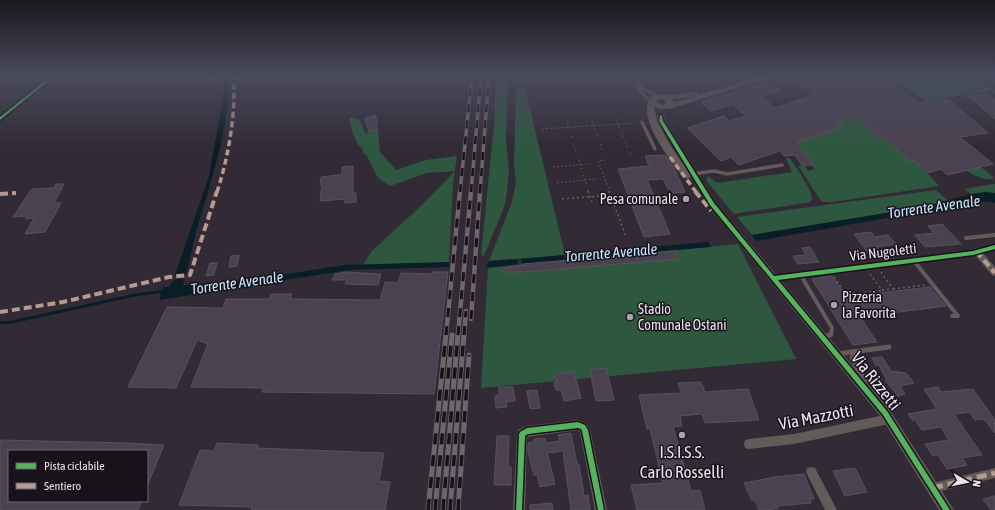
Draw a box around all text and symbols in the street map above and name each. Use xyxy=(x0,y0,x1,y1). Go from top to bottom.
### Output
place label: Pesa comunale xyxy=(600,191,678,207)
water label: Torrente Avenale xyxy=(887,192,981,221)
marker: Pesa comunale xyxy=(681,194,691,204)
water label: Torrente Avenale xyxy=(564,240,658,265)
street label: Via Nugoletti xyxy=(849,240,917,264)
water label: Torrente Avenale xyxy=(190,268,284,297)
place label: Pizzeria la Favorita xyxy=(842,289,896,321)
marker: Pizzeria la Favorita xyxy=(829,300,839,310)
place label: Stadio Comunale Ostani xyxy=(638,301,727,333)
marker: Stadio Comunale Ostani xyxy=(625,312,635,322)
street label: Via Rizzetti xyxy=(847,348,905,414)
street label: Via Mazzotti xyxy=(777,400,855,434)
marker: I.S.I.S.S. Carlo Rosselli xyxy=(677,430,687,440)
place label: I.S.I.S.S. Carlo Rosselli xyxy=(640,442,724,482)
legend xyxy=(8,450,148,502)
text: Pista ciclabile xyxy=(44,459,105,473)
north arrow xyxy=(947,462,987,502)
text: Sentiero xyxy=(44,479,82,493)
text: N xyxy=(970,479,983,488)

